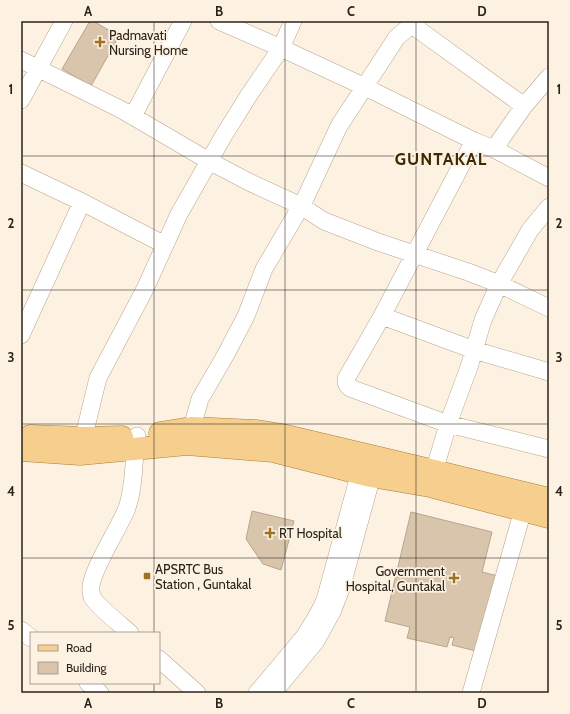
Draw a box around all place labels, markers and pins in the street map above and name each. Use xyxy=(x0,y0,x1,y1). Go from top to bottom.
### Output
place label: Padmavati Nursing Home xyxy=(109,27,188,58)
marker: Padmavati Nursing Home xyxy=(94,36,106,48)
place label: RT Hospital xyxy=(279,525,342,541)
marker: RT Hospital xyxy=(264,527,276,539)
place label: APSRTC Bus Station , Guntakal xyxy=(155,561,251,592)
place label: Government Hospital, Guntakal xyxy=(346,563,446,594)
marker: APSRTC Bus Station , Guntakal xyxy=(142,571,152,581)
marker: Government Hospital, Guntakal xyxy=(448,572,460,584)

